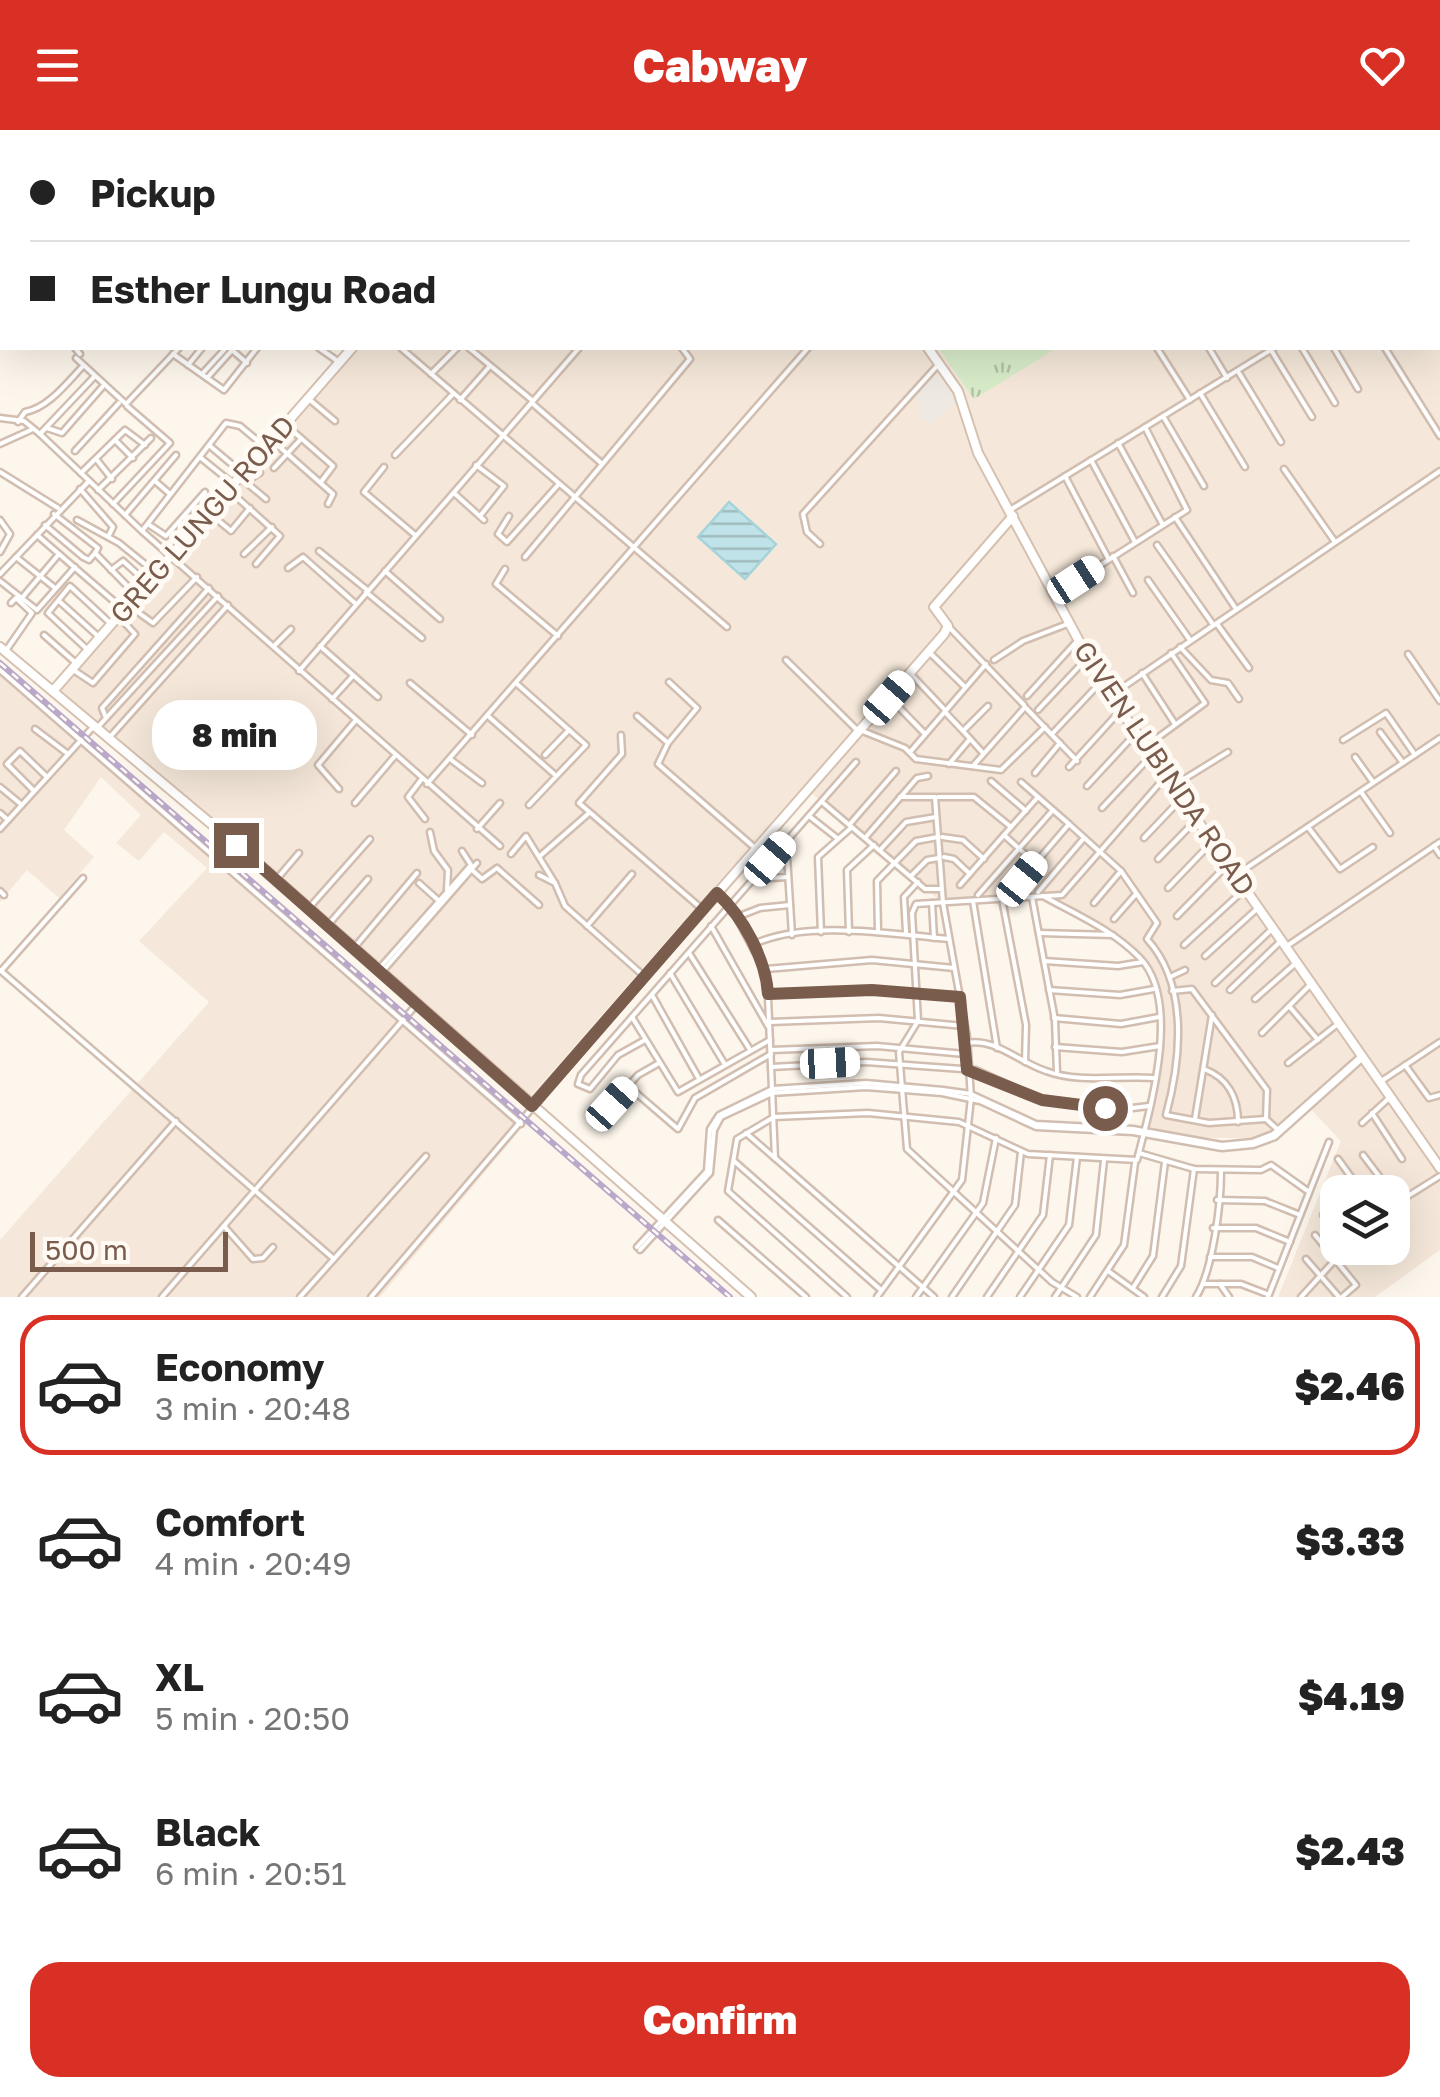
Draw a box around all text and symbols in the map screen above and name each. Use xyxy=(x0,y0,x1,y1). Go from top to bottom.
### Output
icon: menu xyxy=(30,38,85,93)
text: Cabway xyxy=(632,38,808,92)
icon: heart xyxy=(1355,38,1410,93)
text: Pickup xyxy=(90,170,216,215)
text: Esther Lungu Road xyxy=(90,266,436,311)
street label: GREG LUNGU ROAD xyxy=(103,409,301,629)
car xyxy=(1043,551,1109,609)
street label: GIVEN LUBINDA ROAD xyxy=(1068,635,1262,901)
car xyxy=(858,666,920,730)
callout: 8 min xyxy=(154,700,318,770)
text: 8 min xyxy=(192,716,277,754)
route end xyxy=(214,823,259,868)
car xyxy=(739,827,801,891)
car xyxy=(991,846,1053,912)
car xyxy=(799,1046,861,1080)
car xyxy=(581,1072,643,1136)
route start xyxy=(1083,1086,1128,1131)
map controls xyxy=(1320,1175,1410,1265)
button: layers xyxy=(1320,1175,1410,1265)
scale bar xyxy=(30,1227,228,1272)
text: 500 m xyxy=(45,1233,128,1266)
icon: car xyxy=(35,1340,125,1430)
text: Economy xyxy=(155,1344,324,1389)
text: $2.46 xyxy=(1295,1363,1405,1408)
text: 3 min · 20:48 xyxy=(155,1389,351,1427)
icon: car xyxy=(35,1495,125,1585)
text: Comfort xyxy=(155,1499,305,1544)
text: $3.33 xyxy=(1295,1518,1405,1563)
text: 4 min · 20:49 xyxy=(155,1544,352,1582)
icon: car xyxy=(35,1650,125,1740)
text: XL xyxy=(155,1654,204,1699)
text: $4.19 xyxy=(1298,1673,1405,1718)
text: 5 min · 20:50 xyxy=(155,1699,350,1737)
icon: car xyxy=(35,1805,125,1895)
text: Black xyxy=(155,1809,260,1854)
text: $2.43 xyxy=(1295,1828,1405,1873)
text: 6 min · 20:51 xyxy=(155,1854,347,1892)
button: Confirm xyxy=(30,1962,1410,2077)

